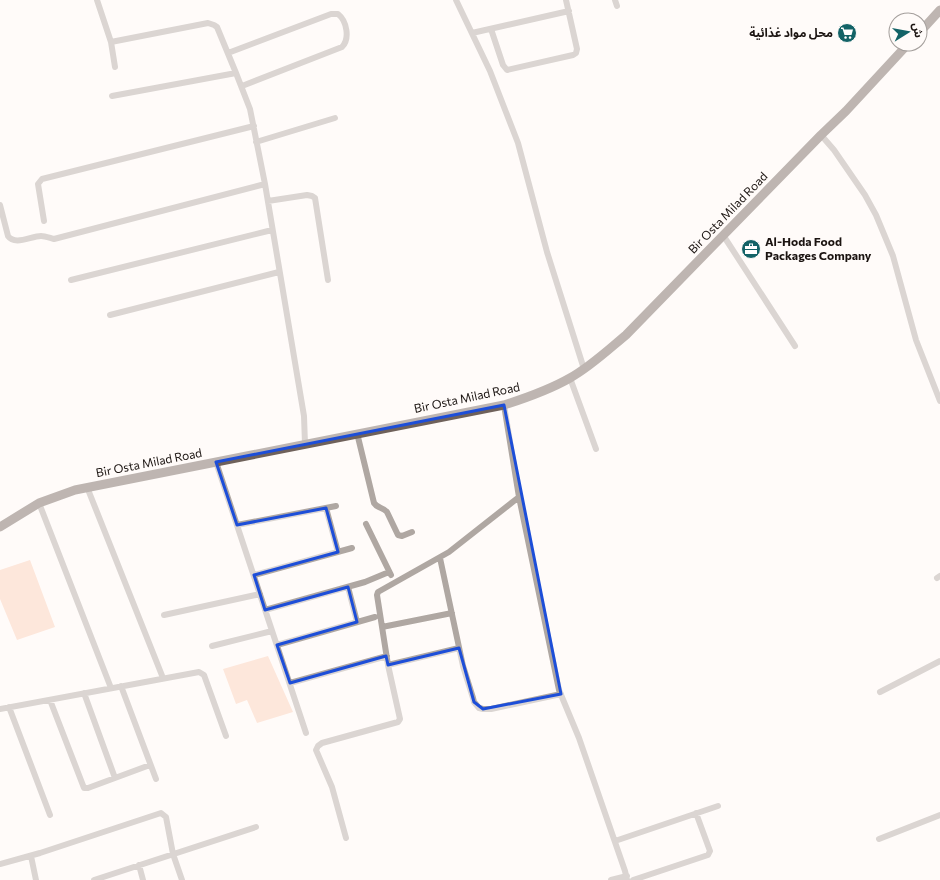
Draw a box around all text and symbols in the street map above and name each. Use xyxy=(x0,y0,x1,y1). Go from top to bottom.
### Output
north arrow xyxy=(888,12,928,52)
text: ش xyxy=(910,21,926,39)
supermarket icon: محل مواد غذائية xyxy=(836,22,858,44)
place label: محل مواد غذائية xyxy=(749,25,833,40)
street label: Bir Osta Milad Road xyxy=(685,169,770,256)
place label: Al-Hoda Food Packages Company xyxy=(765,234,872,262)
office icon: Al-Hoda Food Packages Company xyxy=(740,238,762,260)
street label: Bir Osta Milad Road xyxy=(413,379,521,415)
street label: Bir Osta Milad Road xyxy=(95,445,203,479)

